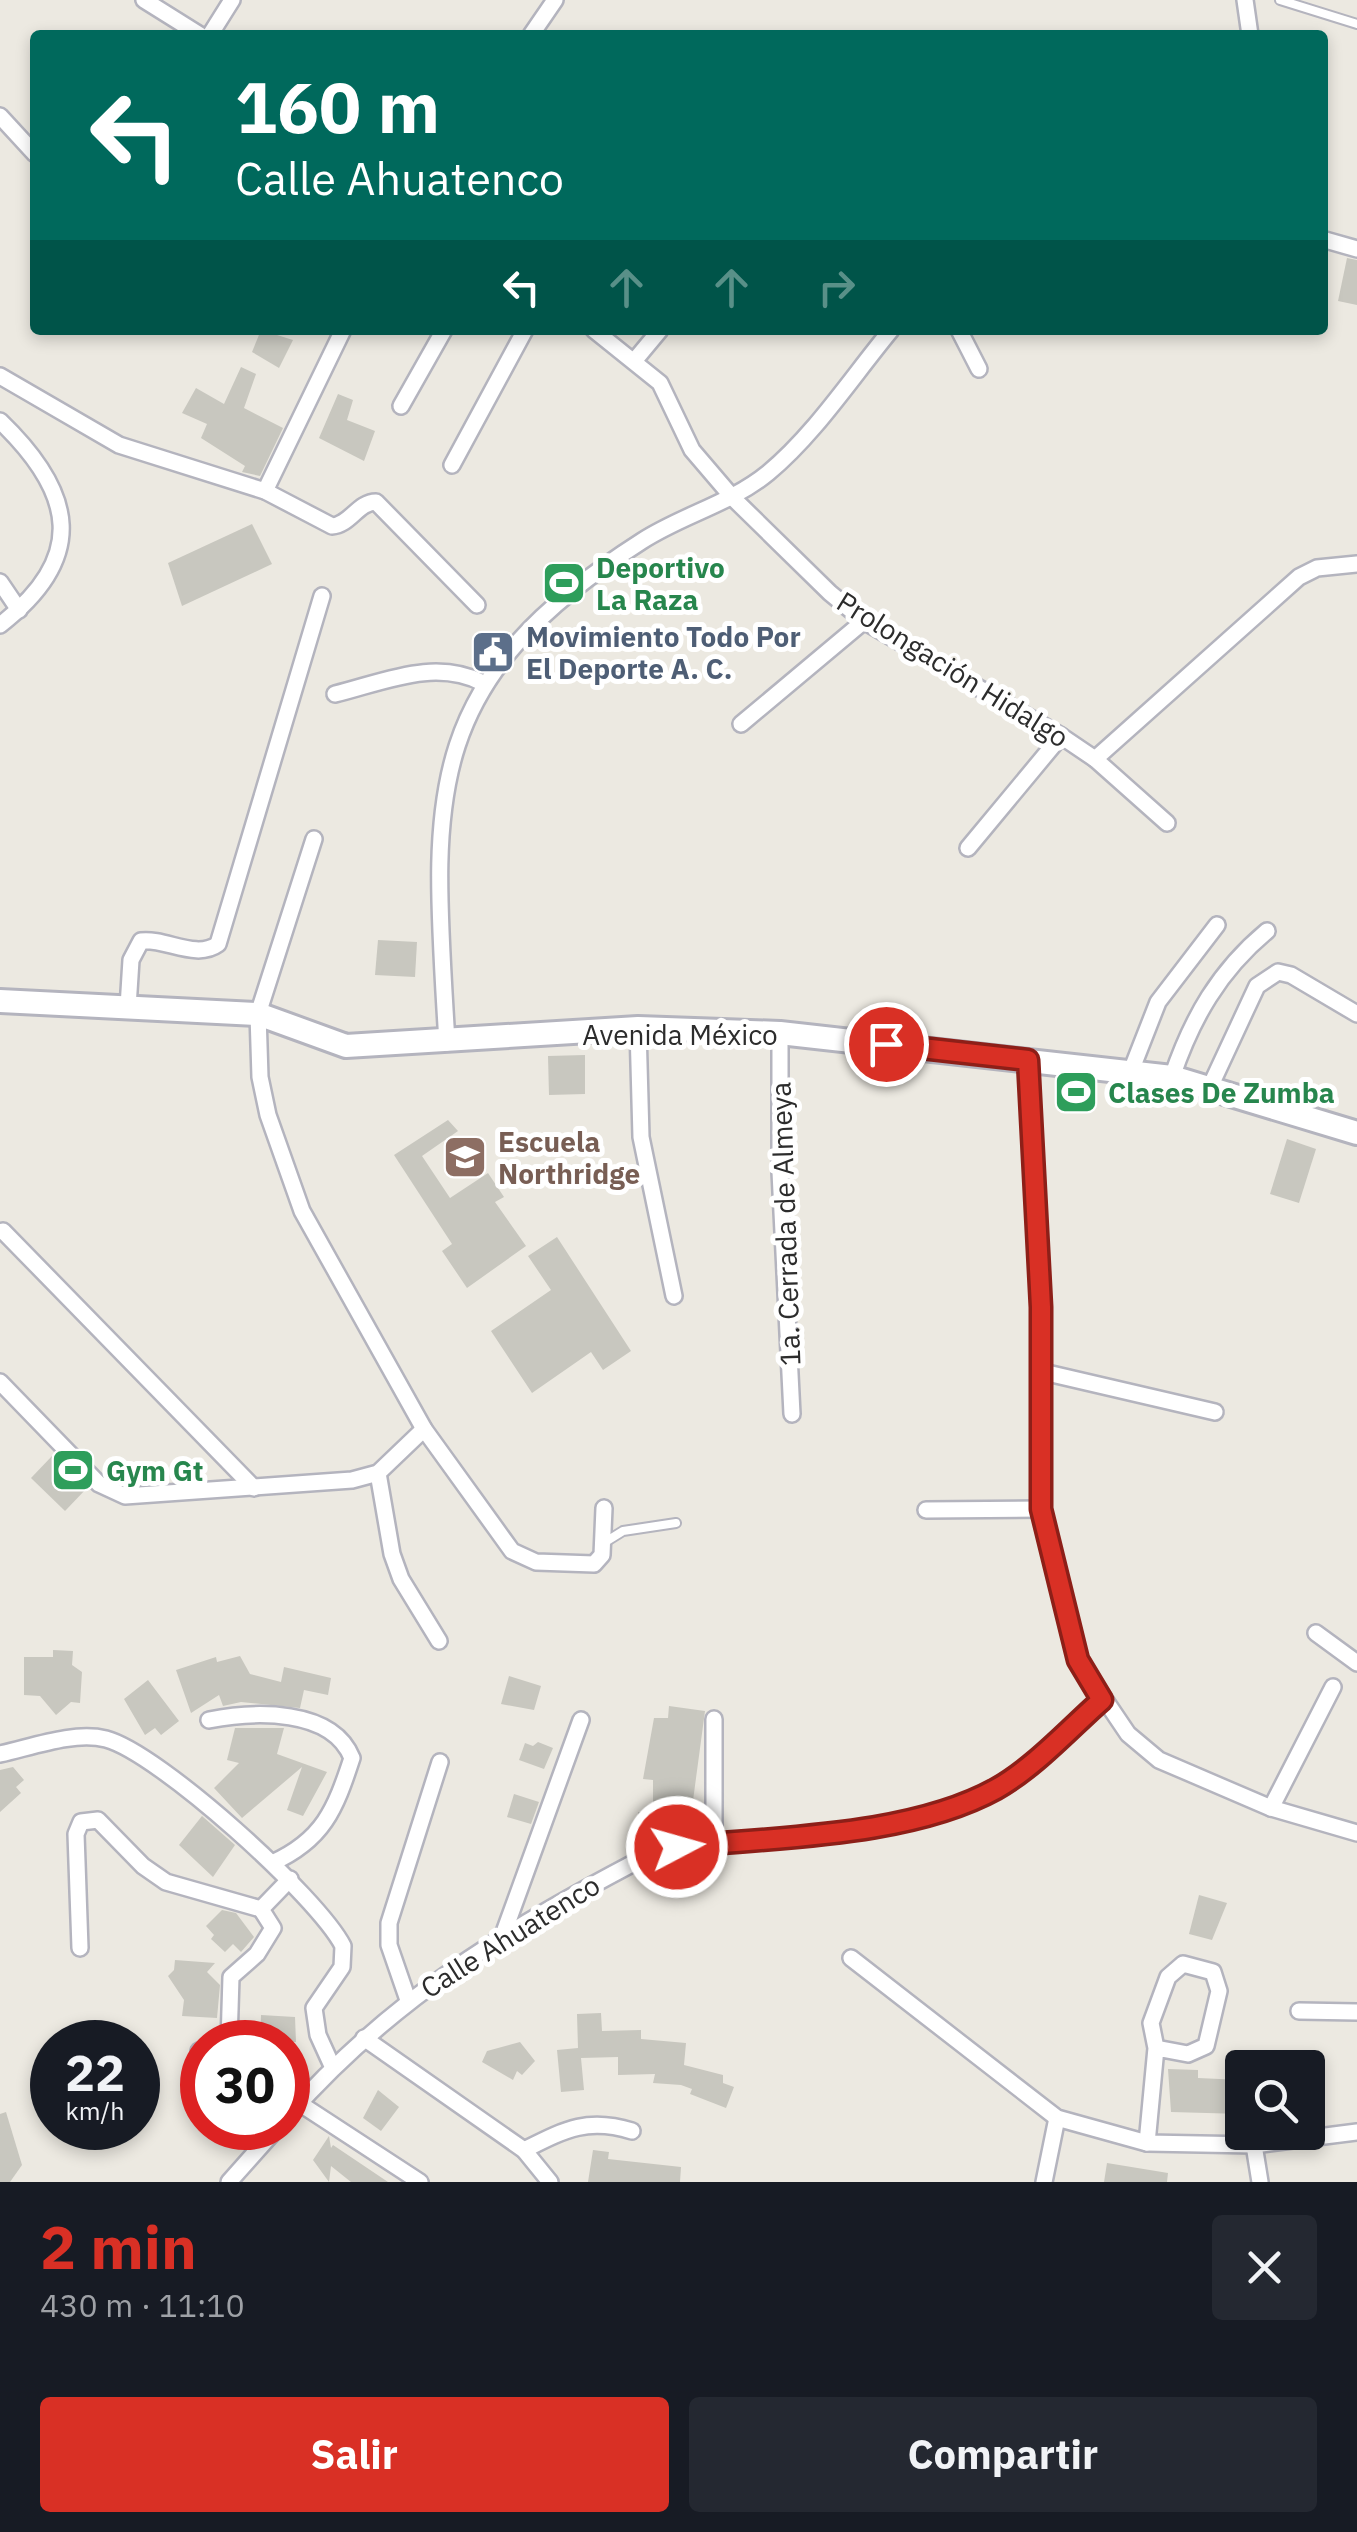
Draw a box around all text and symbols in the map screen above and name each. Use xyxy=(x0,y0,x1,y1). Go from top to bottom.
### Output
text: 160 m xyxy=(235,61,440,152)
icon: left xyxy=(70,70,200,200)
text: Calle Ahuatenco xyxy=(235,149,564,207)
icon: left xyxy=(494,260,549,315)
icon: ahead xyxy=(599,260,654,315)
icon: ahead xyxy=(704,260,759,315)
icon: right xyxy=(809,260,864,315)
place label: Deportivo La Raza xyxy=(596,549,725,618)
sports icon: Deportivo La Raza xyxy=(541,560,587,606)
street label: Prolongación Hidalgo xyxy=(830,583,1076,755)
place label: Movimiento Todo Por El Deporte A. C. xyxy=(526,618,801,687)
public building icon: Movimiento Todo Por El Deporte A. C. xyxy=(470,629,516,675)
pin xyxy=(844,1002,929,1087)
street label: Avenida México xyxy=(582,1016,778,1053)
icon: arrive xyxy=(859,1017,914,1072)
sports icon: Clases De Zumba xyxy=(1053,1069,1099,1115)
place label: Clases De Zumba xyxy=(1108,1074,1335,1111)
street label: 1a. Cerrada de Almeya xyxy=(762,1081,808,1367)
place label: Escuela Northridge xyxy=(498,1123,640,1192)
school or university icon: Escuela Northridge xyxy=(442,1134,488,1180)
sports icon: Gym Gt xyxy=(50,1447,96,1493)
place label: Gym Gt xyxy=(106,1452,204,1489)
position arrow xyxy=(625,1795,729,1899)
street label: Calle Ahuatenco xyxy=(413,1866,607,2006)
speed limit sign: 30 xyxy=(180,2020,310,2150)
text: 22 xyxy=(65,2040,125,2105)
map controls xyxy=(1225,2050,1325,2150)
button: search xyxy=(1225,2050,1325,2150)
text: km/h xyxy=(66,2094,124,2127)
text: 2 min xyxy=(40,2207,197,2286)
button: close xyxy=(1212,2215,1317,2320)
text: 430 m · 11:10 xyxy=(40,2284,245,2326)
button: Salir xyxy=(40,2397,669,2512)
button: Compartir xyxy=(689,2397,1317,2512)

